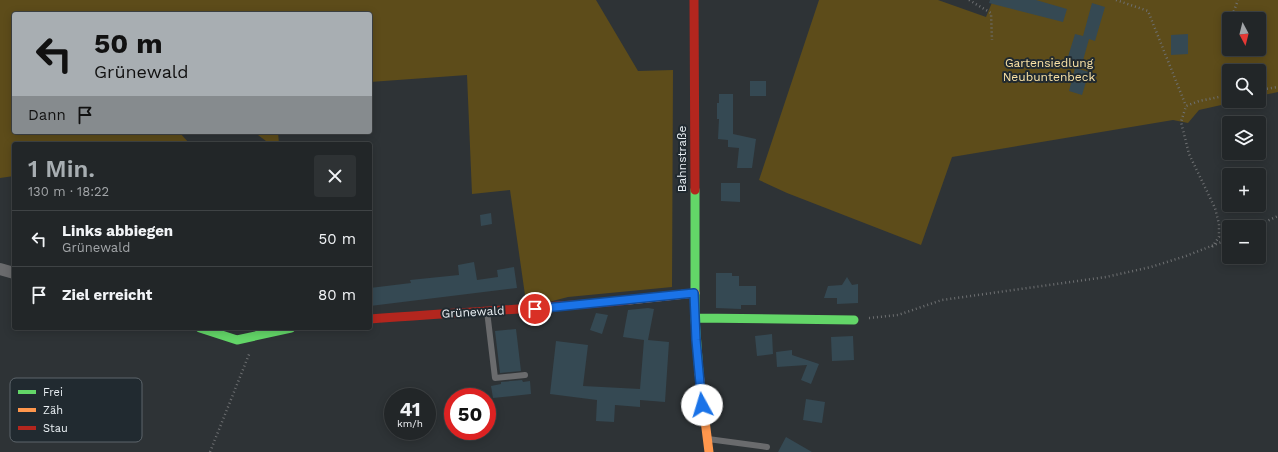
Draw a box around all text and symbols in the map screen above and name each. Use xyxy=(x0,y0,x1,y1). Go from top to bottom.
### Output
north arrow xyxy=(1222,12,1266,56)
map controls xyxy=(1222,12,1266,264)
text: 50 m xyxy=(94,27,163,60)
icon: left xyxy=(28,28,80,80)
park label: Gartensiedlung Neubuntenbeck xyxy=(1003,56,1096,84)
text: Grünewald xyxy=(94,61,189,82)
button: search xyxy=(1222,64,1266,108)
icon: arrive xyxy=(74,104,96,126)
text: Dann xyxy=(28,106,66,124)
button: layers xyxy=(1222,116,1266,160)
street label: Bahnstraße xyxy=(675,126,689,192)
text: 1 Min. xyxy=(28,155,95,183)
button: close xyxy=(314,155,356,197)
button: + xyxy=(1222,168,1266,212)
text: 130 m · 18:22 xyxy=(28,184,109,199)
button: − xyxy=(1222,220,1266,264)
text: Links abbiegen xyxy=(62,222,173,240)
icon: left xyxy=(28,228,50,250)
text: 50 m xyxy=(319,230,356,248)
text: Grünewald xyxy=(62,240,130,255)
icon: arrive xyxy=(28,284,50,306)
text: Ziel erreicht xyxy=(62,286,152,304)
text: 80 m xyxy=(318,286,356,304)
pin xyxy=(518,292,552,326)
icon: arrive xyxy=(524,298,546,320)
street label: Grünewald xyxy=(441,303,505,321)
legend xyxy=(10,378,142,442)
position arrow xyxy=(681,384,723,426)
text: Frei xyxy=(43,386,63,399)
speed limit sign: 50 xyxy=(444,388,496,440)
text: 41 xyxy=(399,397,421,421)
text: Zäh xyxy=(43,404,63,417)
text: km/h xyxy=(397,418,423,429)
text: Stau xyxy=(43,422,68,435)

